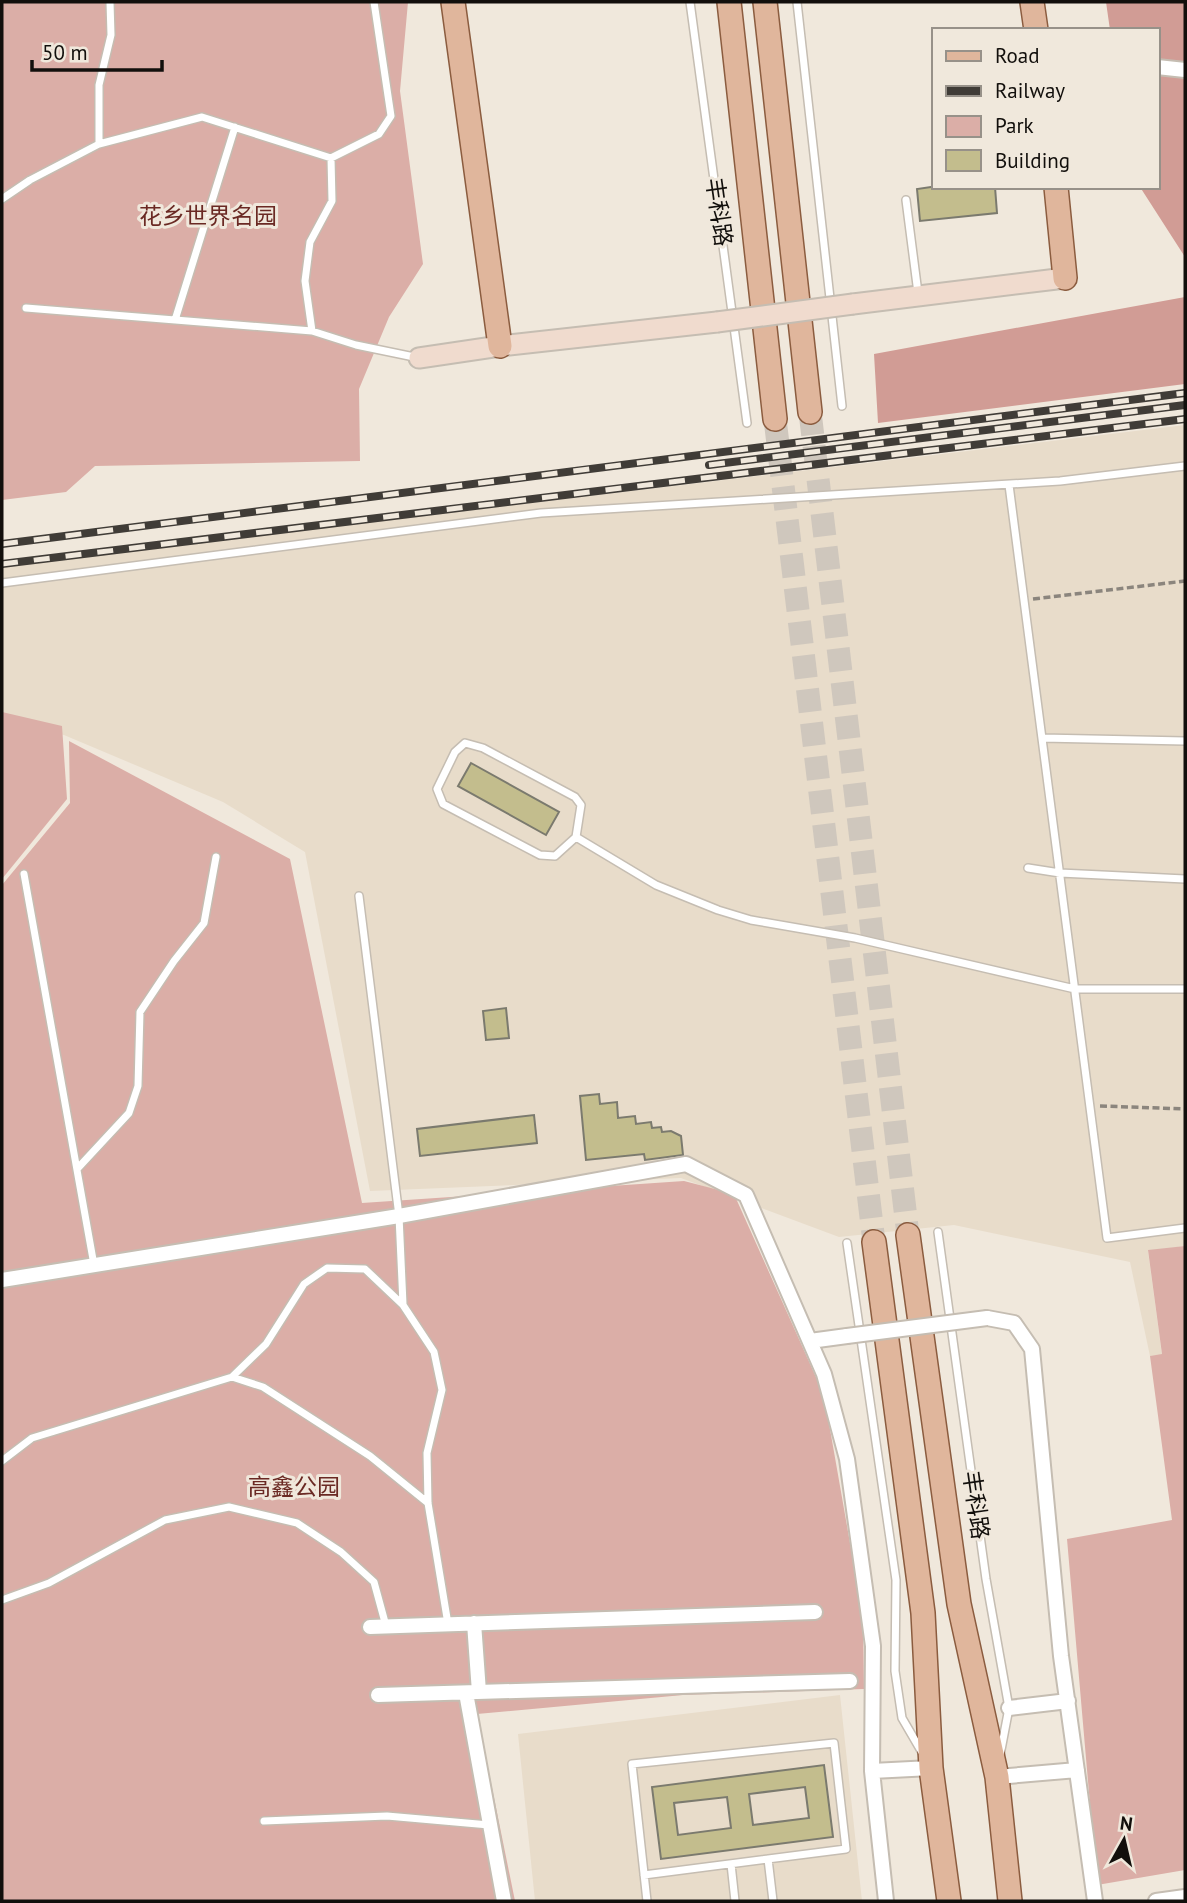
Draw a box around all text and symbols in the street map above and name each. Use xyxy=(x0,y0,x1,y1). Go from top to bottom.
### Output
scale bar xyxy=(32,28,161,72)
legend xyxy=(932,28,1159,189)
text: 50 m xyxy=(42,39,88,66)
text: Road xyxy=(995,42,1039,69)
text: Railway xyxy=(995,77,1065,104)
text: Park xyxy=(995,112,1034,139)
text: Building xyxy=(995,147,1070,174)
street label: 丰科路 xyxy=(700,176,739,248)
park label: 花乡世界名园 xyxy=(139,201,277,230)
street label: 丰科路 xyxy=(957,1469,996,1541)
park label: 高鑫公园 xyxy=(248,1472,340,1501)
north arrow xyxy=(1089,1805,1159,1875)
text: N xyxy=(1119,1810,1134,1836)

